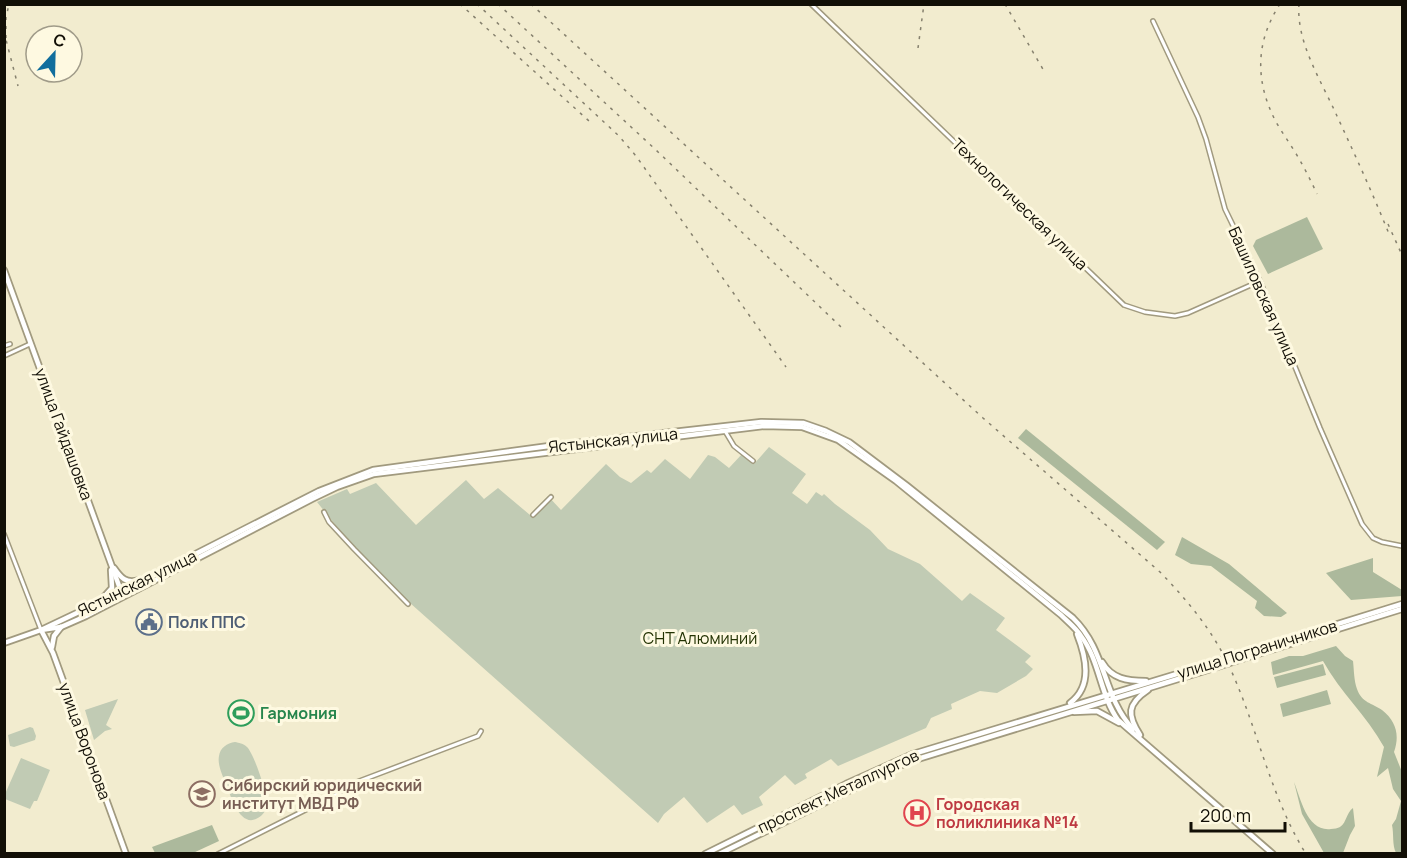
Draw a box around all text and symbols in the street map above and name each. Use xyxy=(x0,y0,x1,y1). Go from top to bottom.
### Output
north arrow xyxy=(24,24,84,84)
text: С xyxy=(50,28,69,53)
street label: Технологическая улица xyxy=(947,133,1093,275)
street label: Башиловская улица xyxy=(1223,223,1305,369)
street label: улица Гайдашовка xyxy=(30,365,98,503)
street label: Ястынская улица xyxy=(547,422,679,458)
street label: Ястынская улица xyxy=(74,545,200,621)
public building icon: Полк ППС xyxy=(134,607,164,637)
place label: Полк ППС xyxy=(168,611,246,633)
street label: улица Пограничников xyxy=(1174,614,1340,684)
park label: СНТ Алюминий xyxy=(643,627,757,649)
street label: улица Воронова xyxy=(54,679,116,803)
sports icon: Гармония xyxy=(226,698,256,728)
place label: Гармония xyxy=(260,702,337,724)
street label: проспект Металлургов xyxy=(754,744,923,838)
place label: Сибирский юридический институт МВД РФ xyxy=(222,774,422,814)
school or university icon: Сибирский юридический институт МВД РФ xyxy=(187,779,217,809)
place label: Городская поликлиника №14 xyxy=(936,793,1078,833)
scale bar xyxy=(1191,795,1286,833)
hospital icon: Городская поликлиника №14 xyxy=(902,798,932,828)
text: 200 m xyxy=(1200,803,1251,827)

